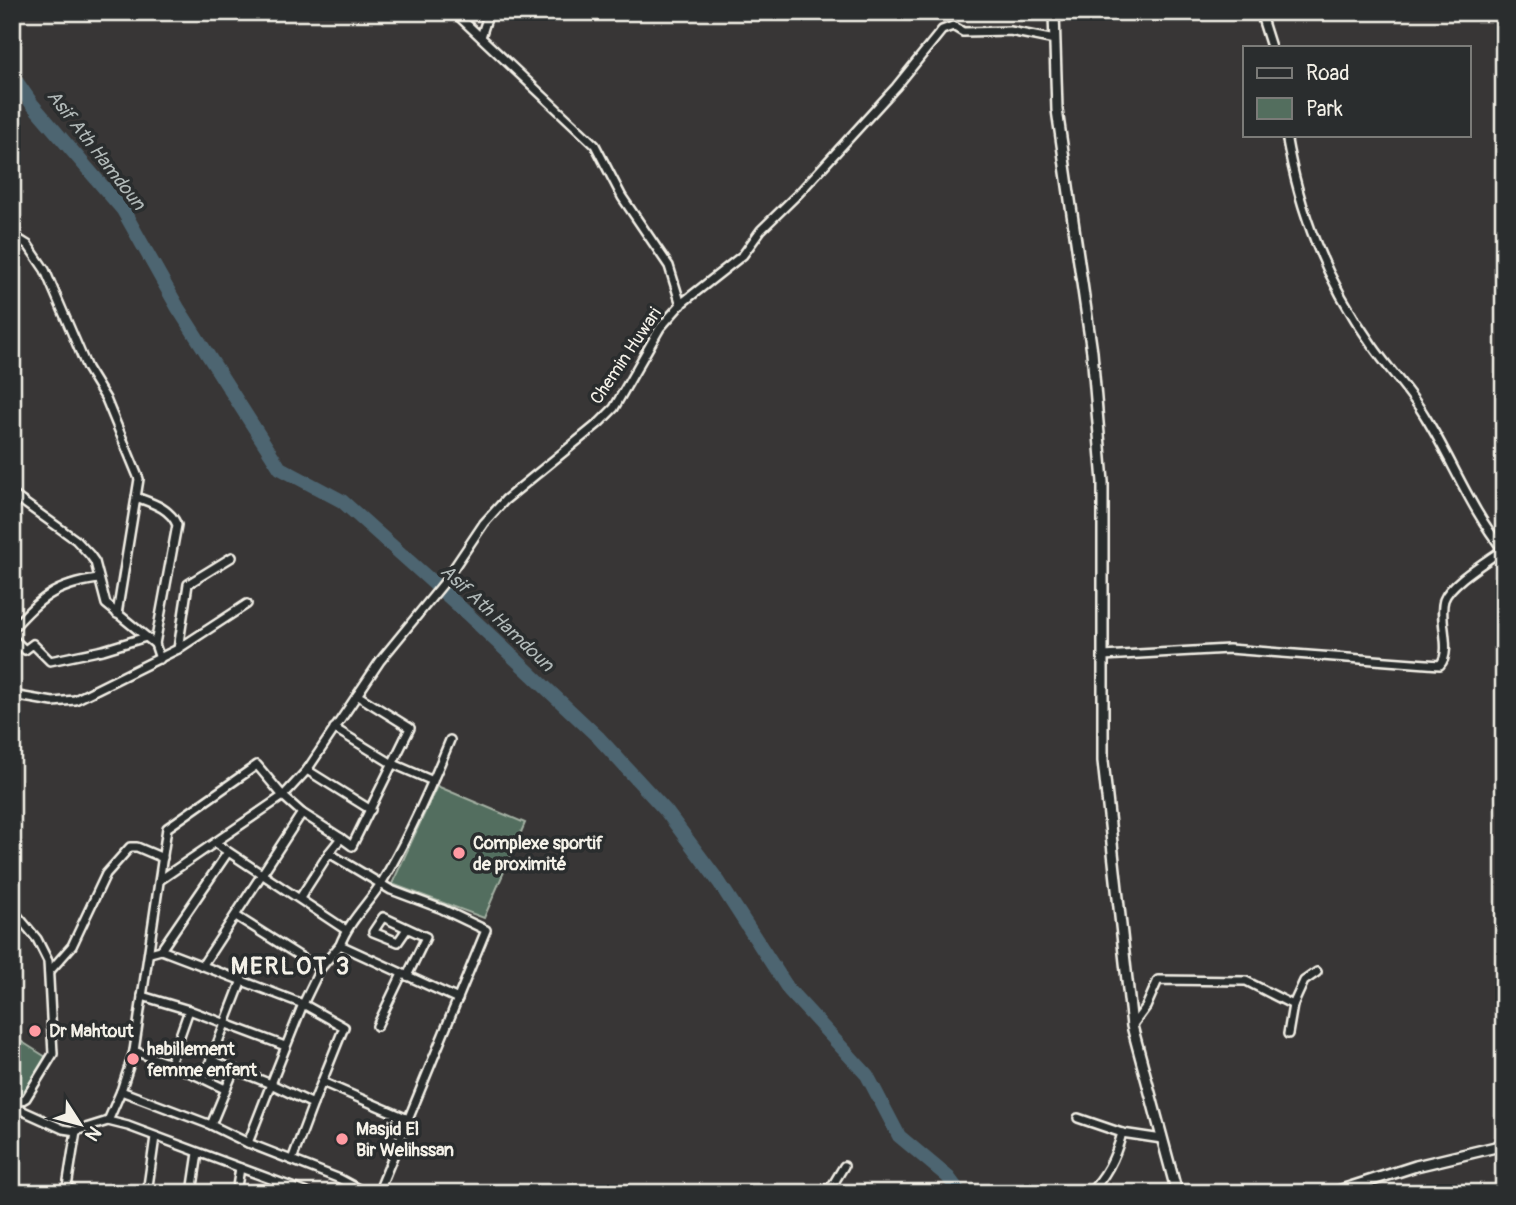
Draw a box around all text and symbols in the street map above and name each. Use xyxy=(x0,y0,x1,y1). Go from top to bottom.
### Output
legend xyxy=(1243,46,1470,136)
text: Road xyxy=(1306,60,1350,87)
water label: Asif Ath Hamdoun xyxy=(42,85,151,216)
text: Park xyxy=(1306,96,1343,123)
street label: Chemin Huwari xyxy=(585,303,667,409)
water label: Asif Ath Hamdoun xyxy=(435,559,560,677)
place label: Complexe sportif de proximité xyxy=(473,832,604,876)
marker: Complexe sportif de proximité xyxy=(451,845,467,861)
district label: MERLOT 3 xyxy=(231,952,351,981)
place label: Dr Mahtout xyxy=(49,1020,134,1043)
marker: Dr Mahtout xyxy=(27,1023,43,1039)
place label: habillement femme enfant xyxy=(147,1038,258,1082)
marker: habillement femme enfant xyxy=(125,1051,141,1067)
north arrow xyxy=(46,1090,116,1160)
place label: Masjid El Bir Welihssan xyxy=(356,1118,454,1162)
text: N xyxy=(79,1121,106,1146)
marker: Masjid El Bir Welihssan xyxy=(334,1131,350,1147)

